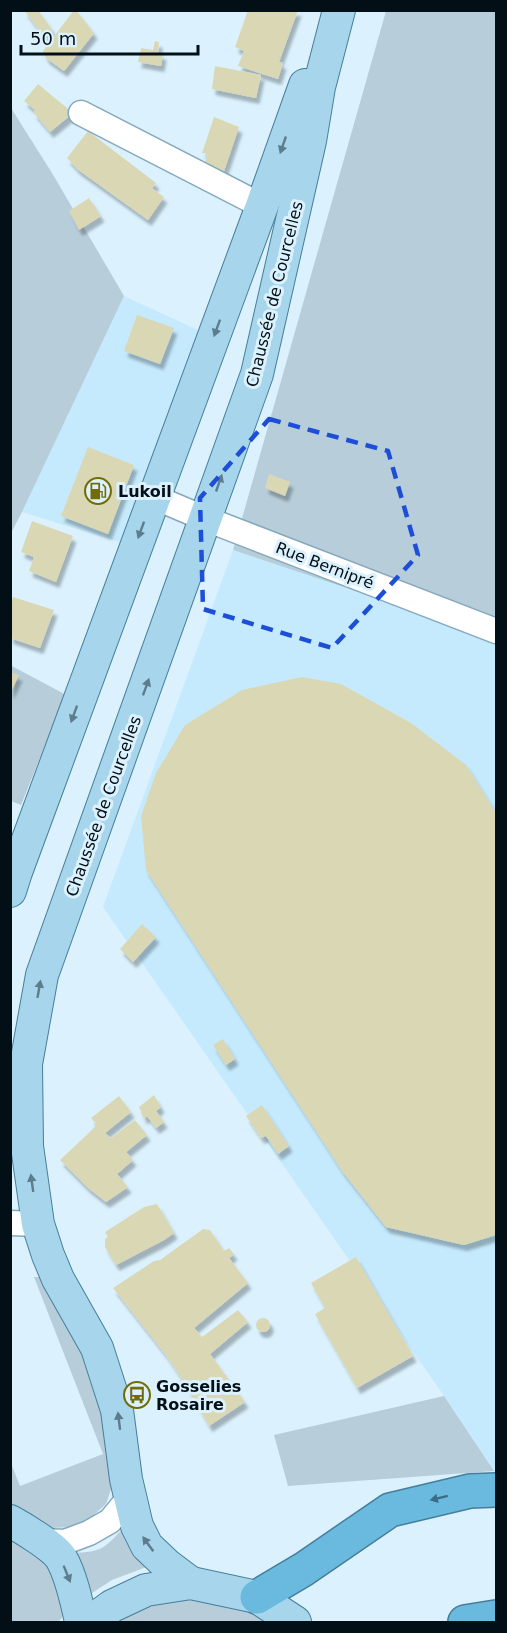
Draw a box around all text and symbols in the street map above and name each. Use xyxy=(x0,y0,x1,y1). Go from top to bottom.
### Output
scale bar xyxy=(21,18,198,56)
text: 50 m xyxy=(30,28,76,49)
one-way arrow xyxy=(278,136,288,154)
street label: Chaussée de Courcelles xyxy=(242,199,307,389)
one-way arrow xyxy=(211,319,221,337)
one-way arrow xyxy=(214,474,224,492)
fuel station icon: Lukoil xyxy=(83,476,113,506)
place label: Lukoil xyxy=(118,482,172,501)
one-way arrow xyxy=(136,522,146,540)
street label: Rue Bernipré xyxy=(273,538,376,593)
one-way arrow xyxy=(141,678,151,696)
one-way arrow xyxy=(69,705,79,723)
street label: Chaussée de Courcelles xyxy=(62,713,145,899)
one-way arrow xyxy=(35,980,44,999)
one-way arrow xyxy=(28,1173,37,1192)
place label: Gosselies Rosaire xyxy=(156,1377,241,1414)
bus stop icon: Gosselies Rosaire xyxy=(122,1380,152,1410)
one-way arrow xyxy=(114,1412,124,1431)
one-way arrow xyxy=(430,1494,448,1504)
one-way arrow xyxy=(142,1537,154,1553)
one-way arrow xyxy=(62,1565,72,1583)

